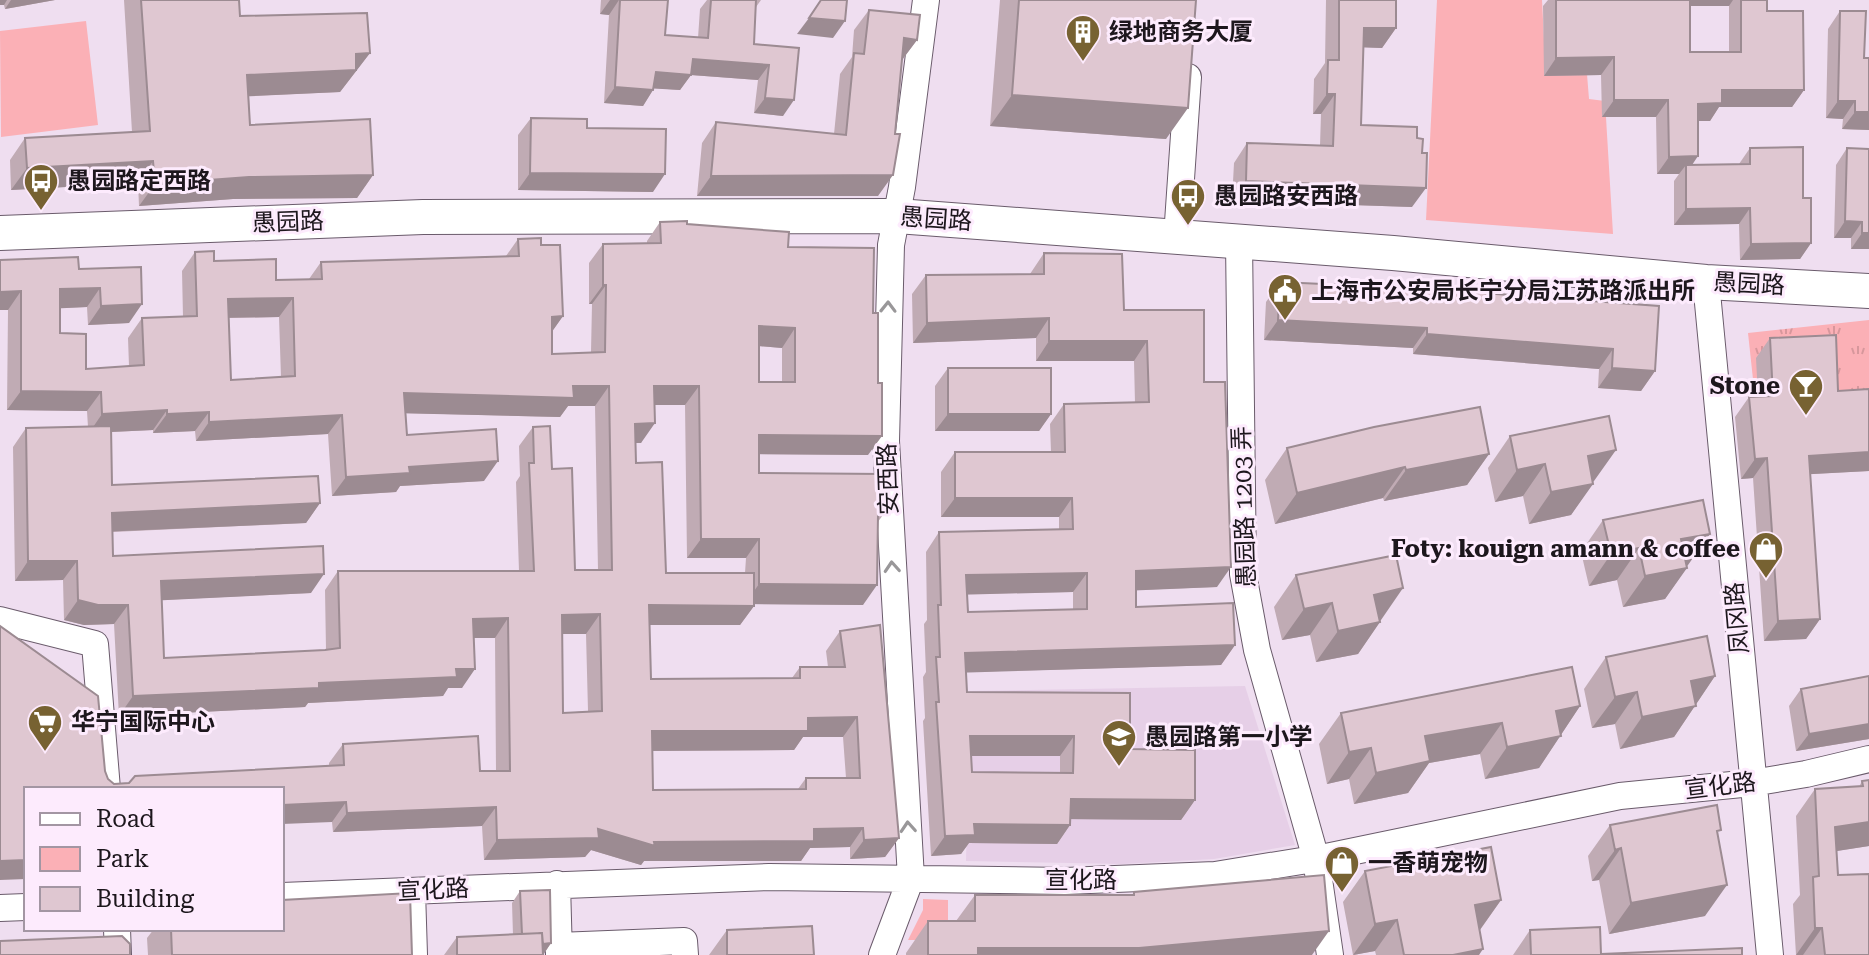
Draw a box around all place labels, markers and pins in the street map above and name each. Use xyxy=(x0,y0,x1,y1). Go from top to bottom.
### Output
building icon: 绿地商务大厦 xyxy=(1064,13,1102,63)
place label: 绿地商务大厦 xyxy=(1109,18,1253,46)
bus stop icon: 愚园路定西路 xyxy=(22,162,60,212)
place label: 愚园路定西路 xyxy=(67,167,211,195)
bus stop icon: 愚园路安西路 xyxy=(1169,177,1207,227)
place label: 愚园路安西路 xyxy=(1214,182,1358,210)
public building icon: 上海市公安局长宁分局江苏路派出所 xyxy=(1266,272,1304,322)
place label: 上海市公安局长宁分局江苏路派出所 xyxy=(1311,277,1695,305)
bar icon: Stone xyxy=(1787,367,1825,417)
place label: Stone xyxy=(1710,372,1780,400)
shop icon: Foty: kouign amann & coffee xyxy=(1747,530,1785,580)
place label: Foty: kouign amann & coffee xyxy=(1391,535,1740,563)
supermarket icon: 华宁国际中心 xyxy=(26,703,64,753)
place label: 华宁国际中心 xyxy=(71,708,215,736)
school or university icon: 愚园路第一小学 xyxy=(1100,718,1138,768)
place label: 愚园路第一小学 xyxy=(1145,723,1313,751)
shop icon: 一香萌宠物 xyxy=(1323,844,1361,894)
place label: 一香萌宠物 xyxy=(1368,849,1488,877)

